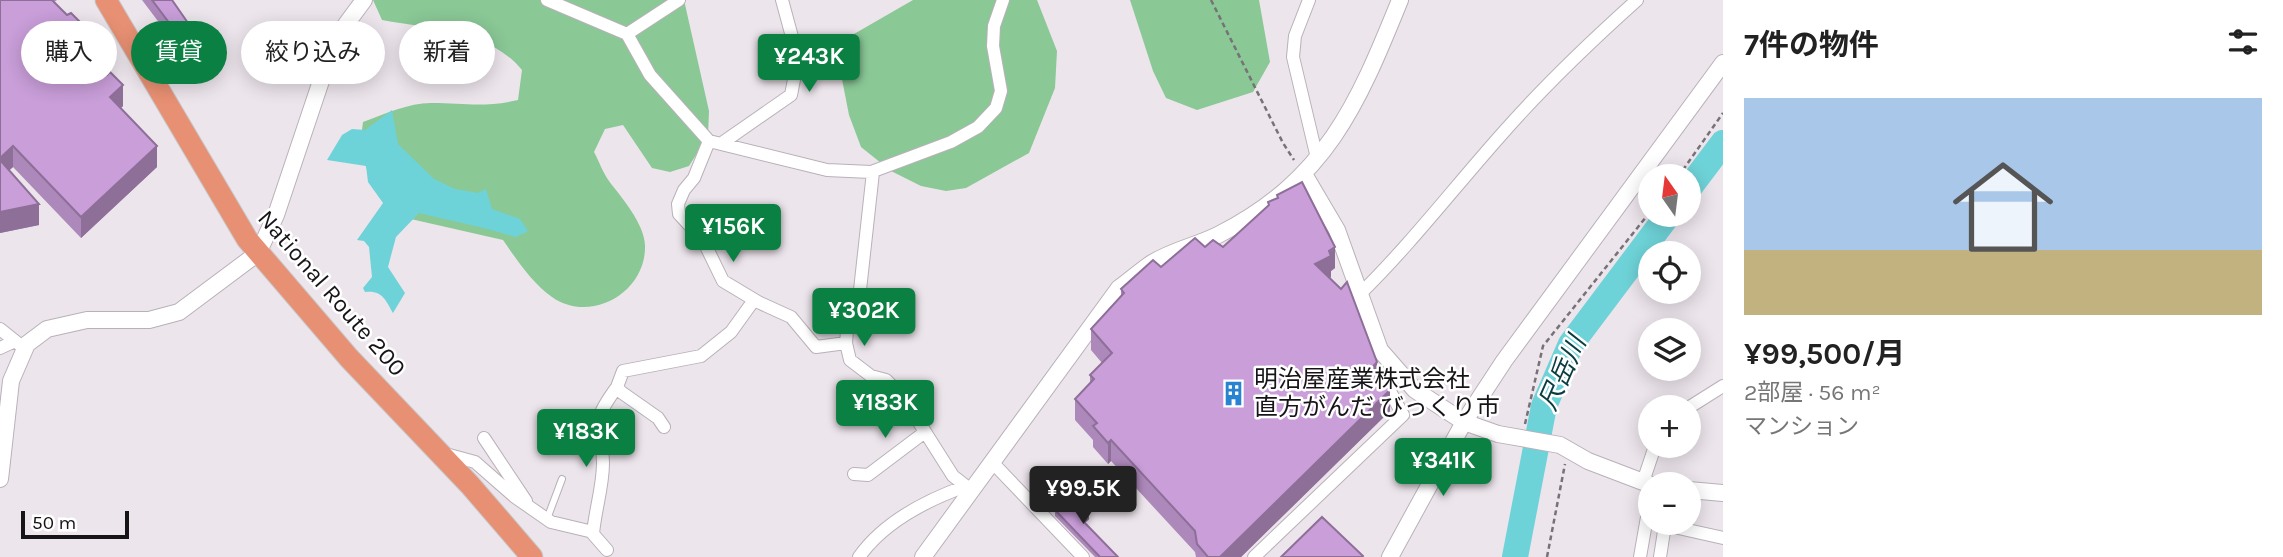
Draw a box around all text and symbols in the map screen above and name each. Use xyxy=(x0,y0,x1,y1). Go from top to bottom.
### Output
chip: 購入 xyxy=(21,21,117,84)
chip: 賃貸 xyxy=(131,21,227,84)
chip: 絞り込み xyxy=(241,21,385,84)
chip: 新着 xyxy=(399,21,495,84)
icon: filters xyxy=(2224,23,2262,61)
text: 7件の物件 xyxy=(1744,27,1879,63)
pin: ¥243K xyxy=(760,34,858,94)
text: ¥243K xyxy=(774,43,844,70)
icon: home xyxy=(1940,144,2066,270)
north arrow xyxy=(1638,164,1701,228)
map controls xyxy=(1638,164,1701,535)
street label: National Route 200 xyxy=(252,204,412,382)
pin: ¥156K xyxy=(684,204,782,264)
text: ¥156K xyxy=(701,213,765,240)
button: locate xyxy=(1638,241,1701,304)
pin: ¥302K xyxy=(815,288,913,348)
text: ¥302K xyxy=(828,297,900,324)
button: layers xyxy=(1638,318,1701,381)
water label: 尺岳川 xyxy=(1532,329,1594,415)
text: ¥99,500/月 xyxy=(1744,336,1905,372)
place label: 明治屋産業株式会社 直方がんだ びっくり市 xyxy=(1254,365,1500,421)
building icon: 明治屋産業株式会社 直方がんだ びっくり市 xyxy=(1220,379,1248,407)
text: 2部屋 · 56 m² xyxy=(1744,379,1881,406)
pin: ¥183K xyxy=(836,380,934,440)
text: ¥183K xyxy=(852,389,918,416)
button: + xyxy=(1638,395,1701,458)
pin: ¥183K xyxy=(537,410,635,469)
text: マンション xyxy=(1744,413,1859,440)
text: ¥183K xyxy=(553,418,619,445)
pin: ¥341K xyxy=(1394,438,1492,498)
text: ¥341K xyxy=(1411,447,1475,474)
pin: ¥99.5K xyxy=(1026,466,1140,526)
button: − xyxy=(1638,472,1701,535)
text: ¥99.5K xyxy=(1046,475,1120,502)
scale bar xyxy=(21,508,130,540)
text: 50 m xyxy=(32,512,76,534)

